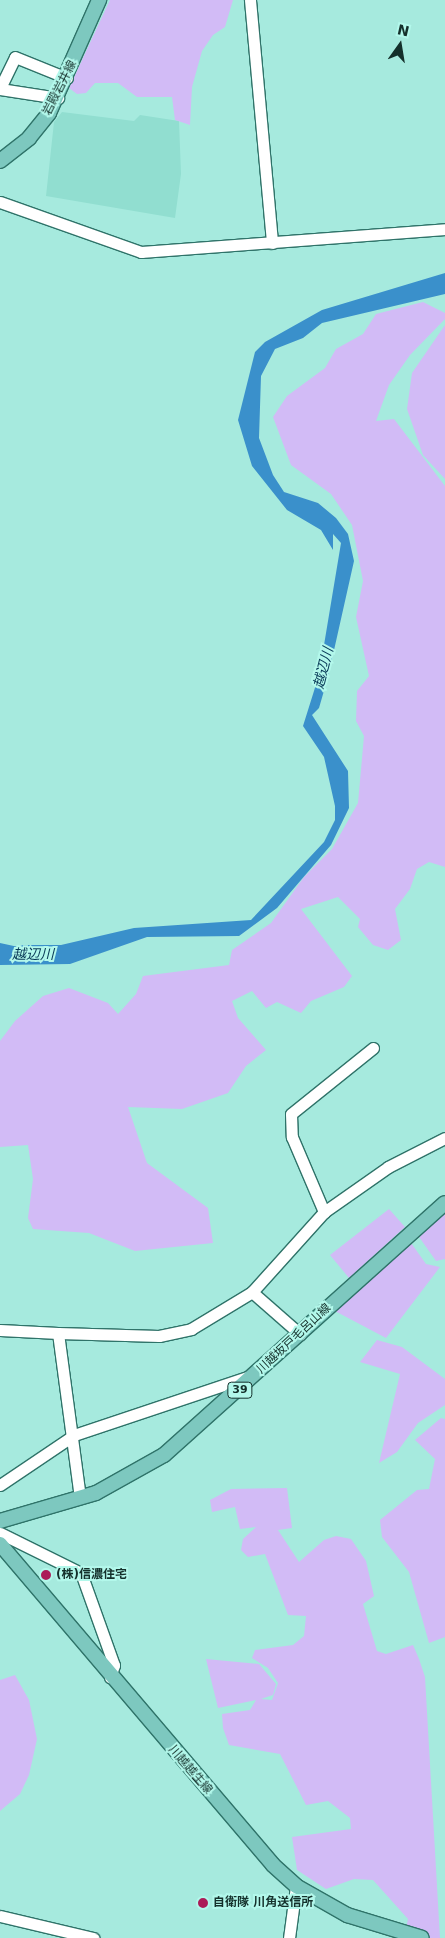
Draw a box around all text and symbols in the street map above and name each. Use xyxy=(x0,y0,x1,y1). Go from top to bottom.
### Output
north arrow xyxy=(375,20,425,70)
text: N xyxy=(396,21,411,39)
street label: 岩殿岩井線 xyxy=(40,58,80,118)
water label: 越辺川 xyxy=(310,646,336,690)
water label: 越辺川 xyxy=(12,946,54,962)
street label: 川越坂戸毛呂山線 xyxy=(254,1301,334,1377)
road number: 39 xyxy=(226,1382,254,1398)
place label: (株)信濃住宅 xyxy=(56,1568,127,1582)
marker: (株)信濃住宅 xyxy=(40,1569,52,1581)
street label: 川越越生線 xyxy=(165,1743,215,1797)
place label: 自衛隊 川角送信所 xyxy=(213,1896,313,1910)
marker: 自衛隊 川角送信所 xyxy=(197,1897,209,1909)

